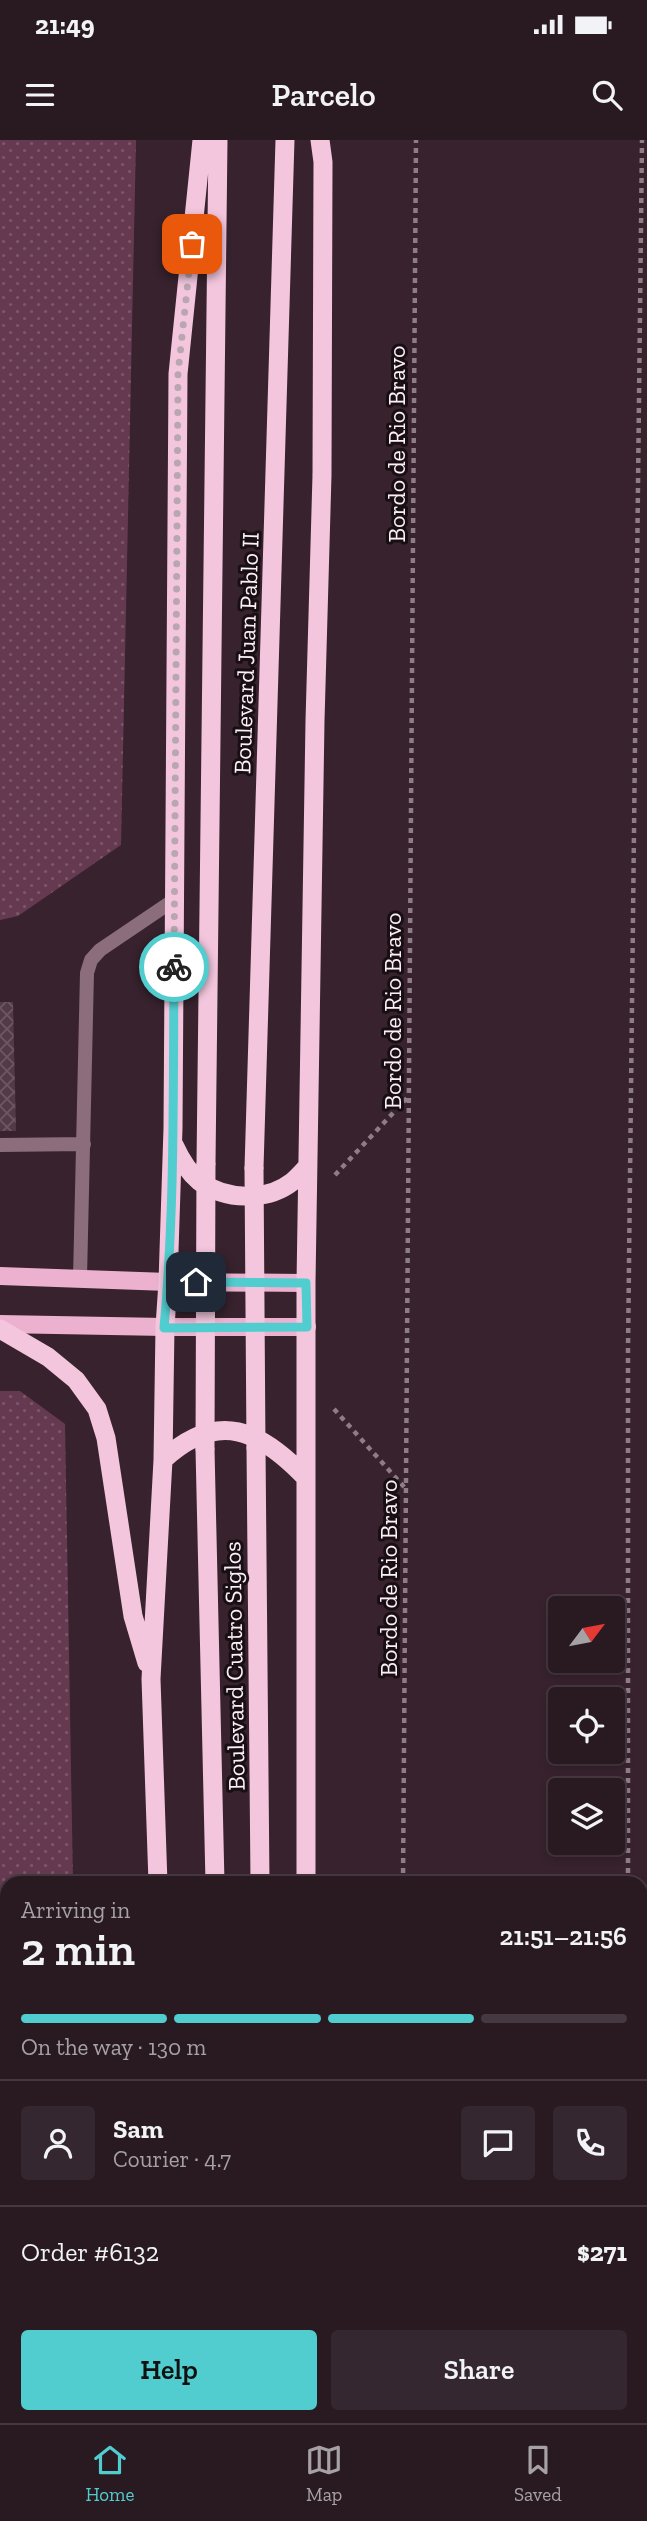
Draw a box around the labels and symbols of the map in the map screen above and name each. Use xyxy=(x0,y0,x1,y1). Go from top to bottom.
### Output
pin xyxy=(162,214,222,274)
street label: Bordo de Rio Bravo xyxy=(382,346,411,542)
street label: Boulevard Juan Pablo II xyxy=(227,532,265,774)
street label: Bordo de Rio Bravo xyxy=(378,913,407,1109)
courier xyxy=(139,932,209,1002)
pin xyxy=(166,1252,226,1312)
street label: Bordo de Rio Bravo xyxy=(374,1480,403,1676)
street label: Boulevard Cuatro Siglos xyxy=(217,1541,251,1791)
north arrow xyxy=(548,1596,625,1673)

